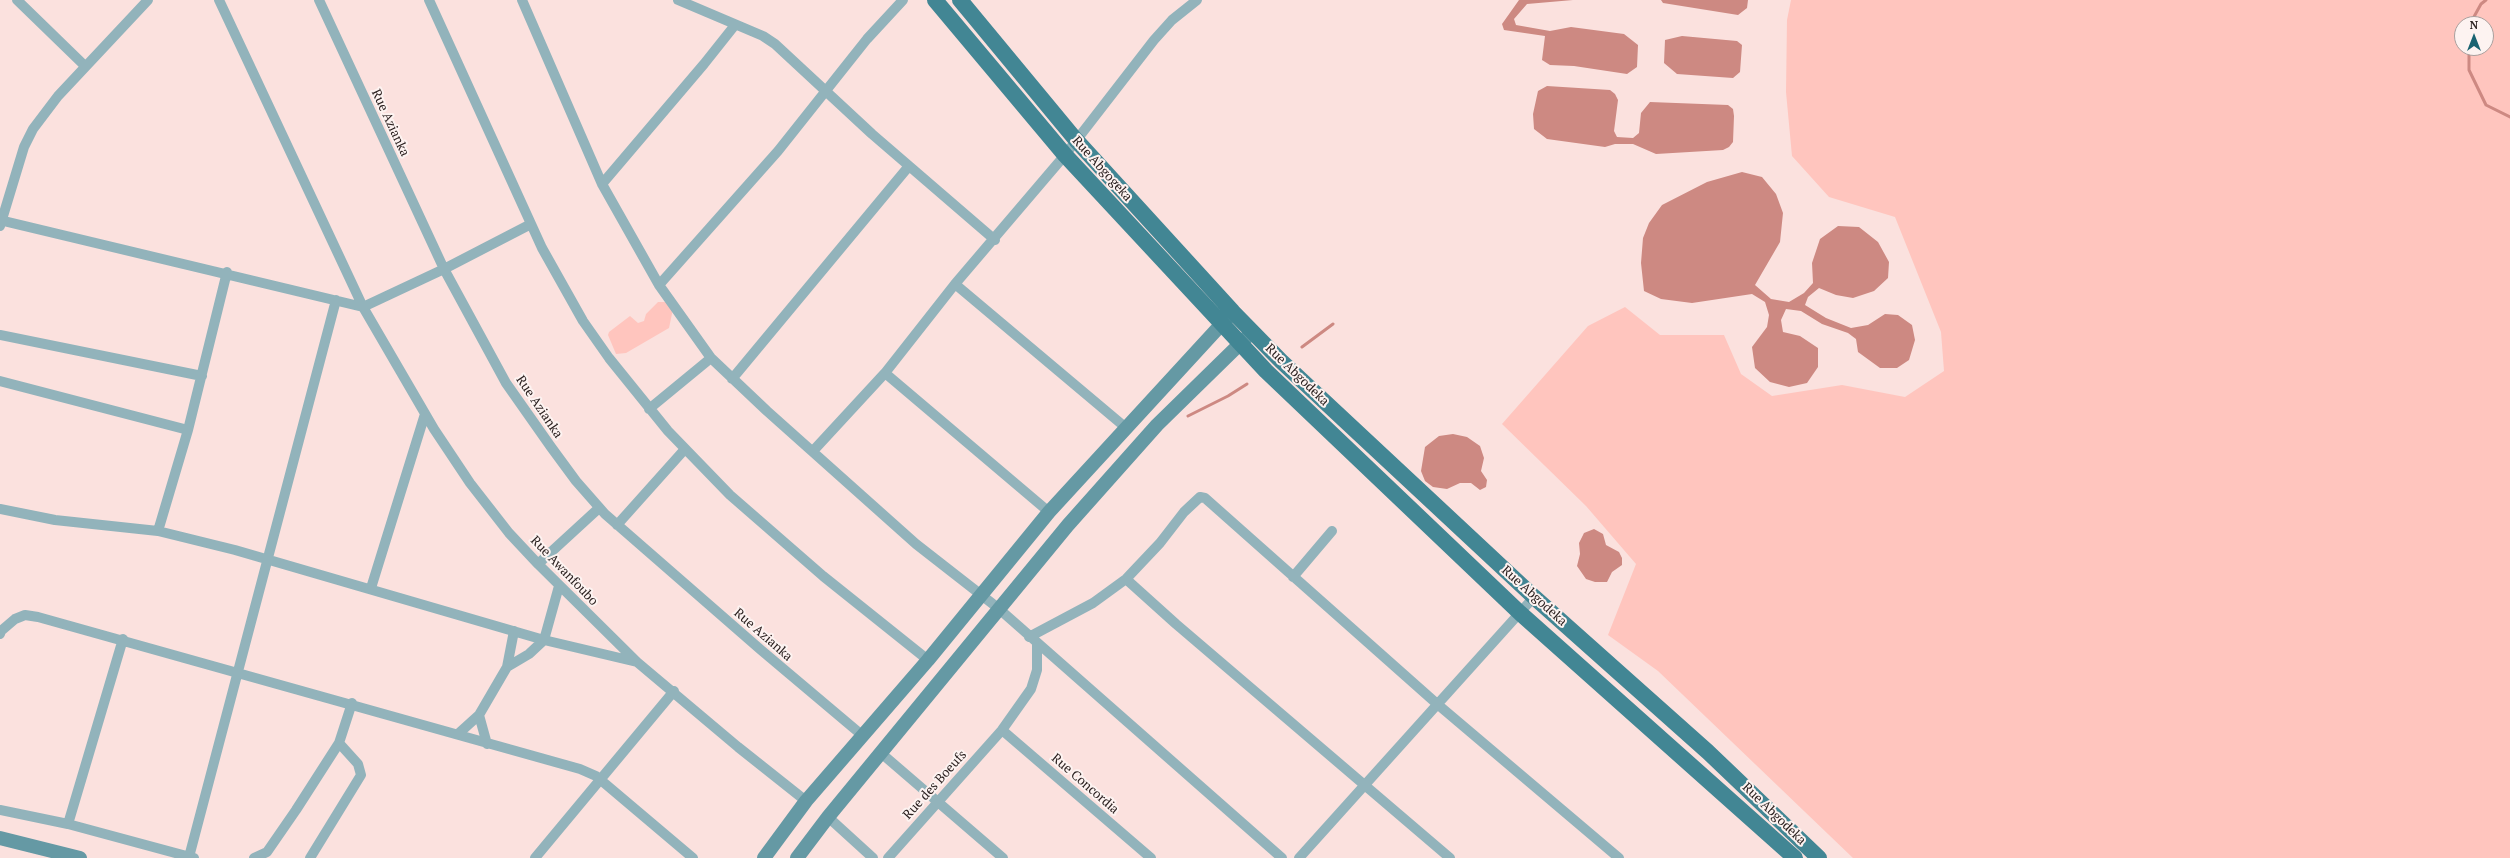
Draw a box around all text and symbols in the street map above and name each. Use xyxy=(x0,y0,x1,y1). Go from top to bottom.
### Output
north arrow xyxy=(2454,16,2494,56)
text: N xyxy=(2470,18,2478,32)
street label: Rue Azianka xyxy=(368,87,412,159)
street label: Rue Abgogeka xyxy=(1069,133,1135,205)
street label: Rue Abgodeka xyxy=(1262,341,1332,409)
street label: Rue Azianka xyxy=(512,373,566,441)
street label: Rue Awanfoubo xyxy=(527,533,601,609)
street label: Rue Abgodeka xyxy=(1498,563,1570,629)
street label: Rue Azianka xyxy=(731,605,795,665)
street label: Rue des Boeufs xyxy=(900,747,970,823)
street label: Rue Concordia xyxy=(1048,751,1122,817)
street label: Rue Abgodeka xyxy=(1739,780,1809,848)

